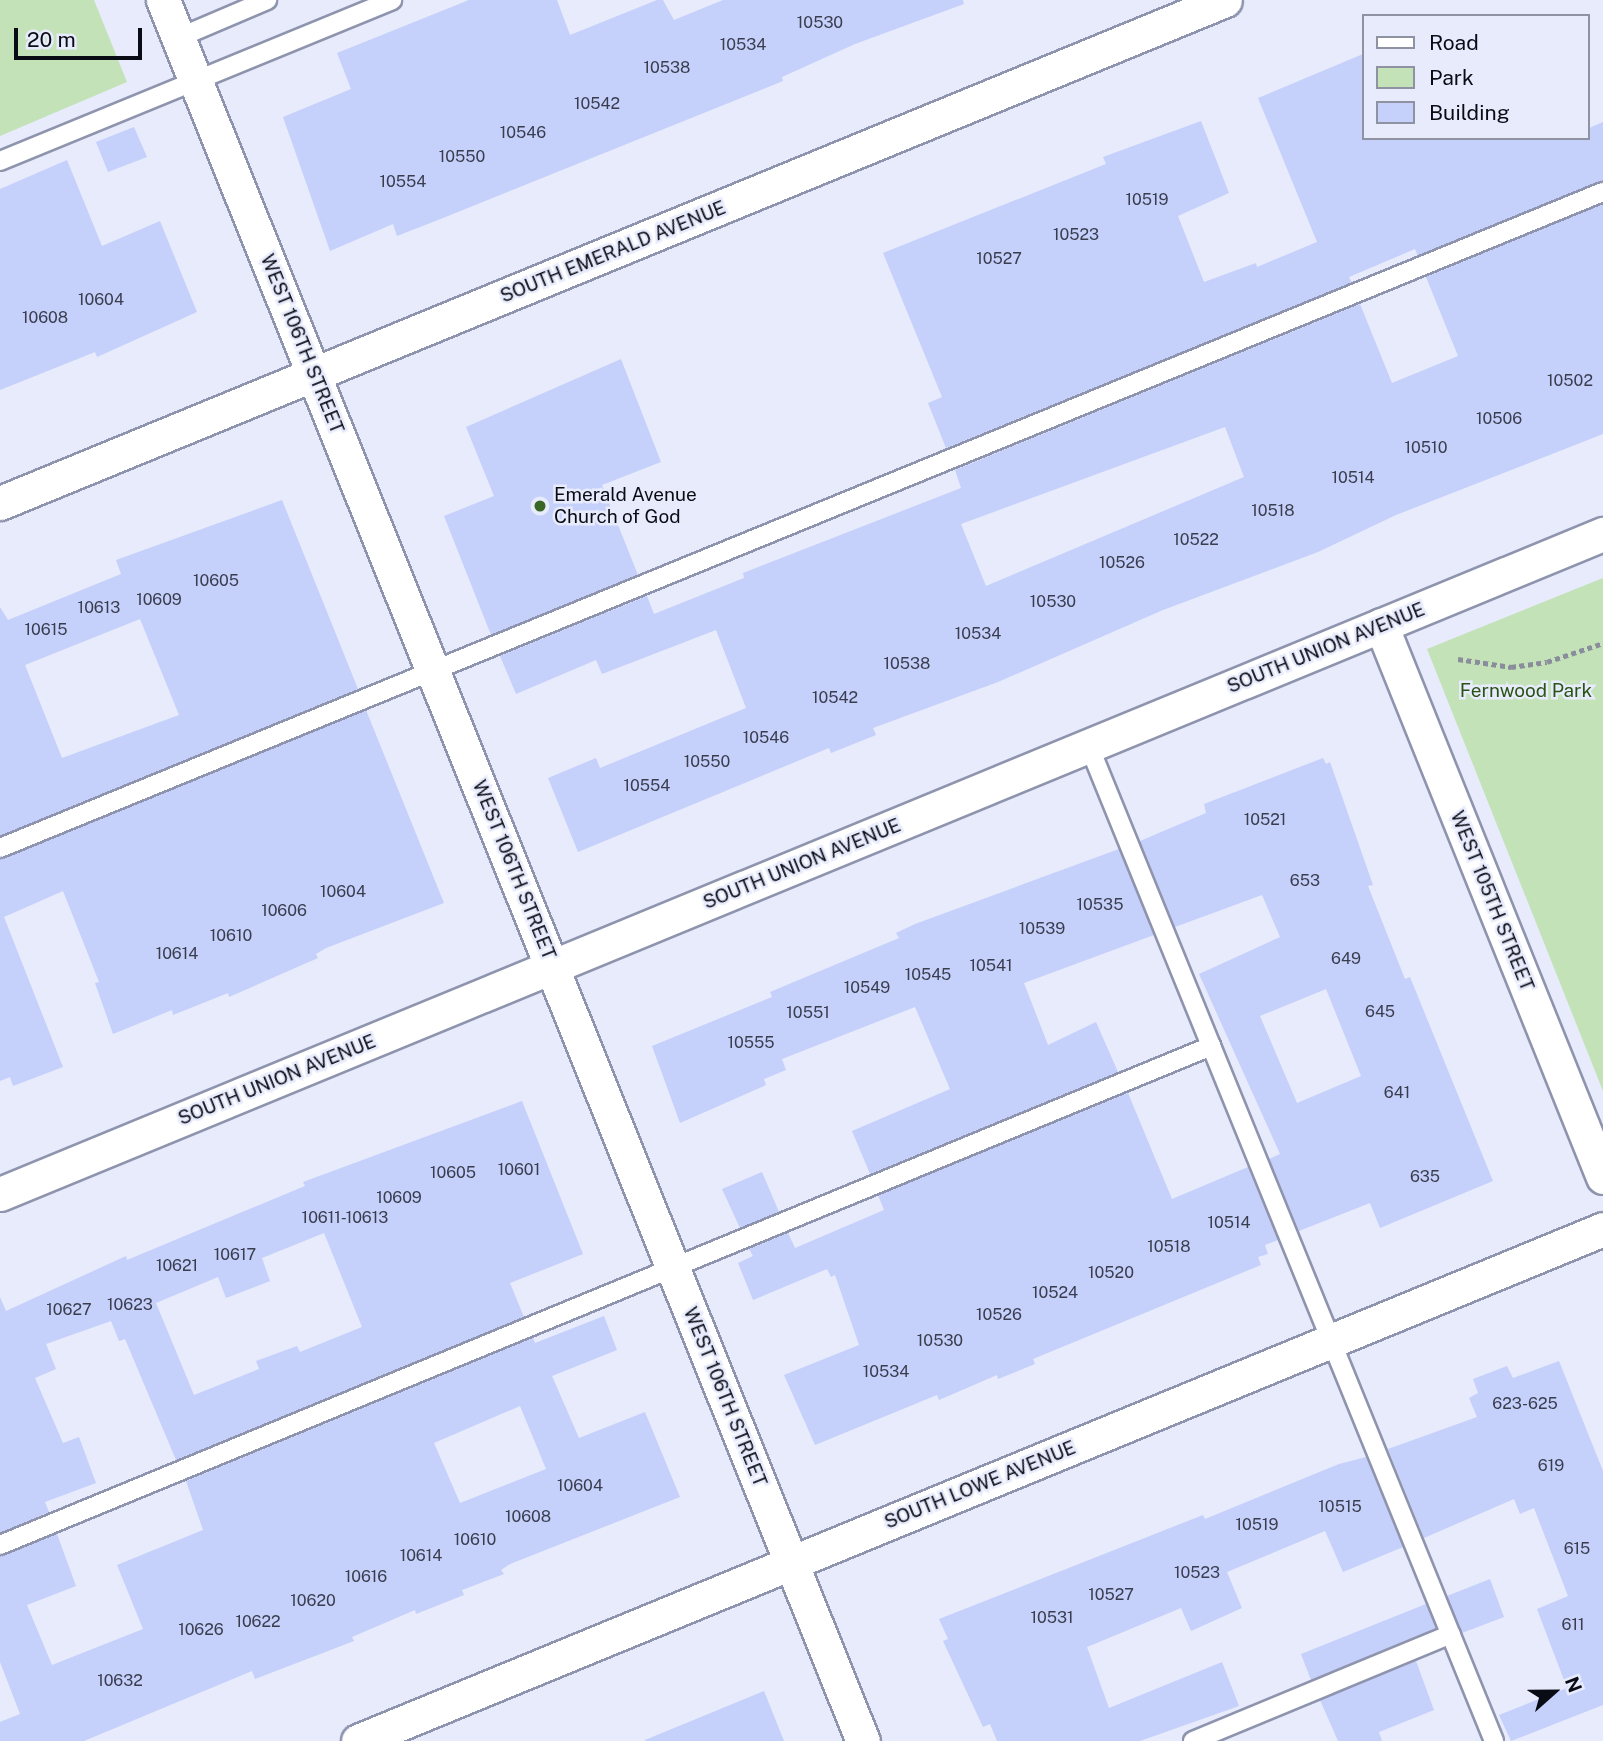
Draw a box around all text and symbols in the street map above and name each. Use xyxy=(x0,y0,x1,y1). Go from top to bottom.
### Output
house number: 10530 xyxy=(797,13,843,33)
scale bar xyxy=(18,14,145,58)
legend xyxy=(1362,14,1589,140)
text: 20 m xyxy=(27,27,76,52)
text: Road xyxy=(1429,30,1479,55)
house number: 10534 xyxy=(720,35,766,55)
house number: 10538 xyxy=(644,58,690,78)
text: Park xyxy=(1429,65,1474,90)
house number: 10542 xyxy=(574,94,620,114)
text: Building xyxy=(1429,100,1510,125)
house number: 10546 xyxy=(500,123,546,143)
house number: 10550 xyxy=(439,147,485,167)
house number: 10554 xyxy=(380,172,426,192)
house number: 10519 xyxy=(1125,190,1169,210)
street label: SOUTH EMERALD AVENUE xyxy=(497,196,729,308)
house number: 10523 xyxy=(1053,225,1099,245)
house number: 10527 xyxy=(976,249,1022,269)
street label: WEST 106TH STREET xyxy=(256,251,348,437)
house number: 10604 xyxy=(78,290,124,310)
house number: 10608 xyxy=(22,308,68,328)
house number: 10502 xyxy=(1547,371,1593,391)
house number: 10506 xyxy=(1476,409,1522,429)
house number: 10510 xyxy=(1405,438,1447,458)
house number: 10514 xyxy=(1331,468,1375,488)
place label: Emerald Avenue Church of God xyxy=(554,484,697,528)
marker: Emerald Avenue Church of God xyxy=(532,498,548,514)
house number: 10518 xyxy=(1251,501,1295,521)
house number: 10522 xyxy=(1173,530,1219,550)
house number: 10526 xyxy=(1099,553,1145,573)
house number: 10605 xyxy=(193,571,239,591)
house number: 10609 xyxy=(136,590,182,610)
house number: 10530 xyxy=(1030,592,1076,612)
house number: 10613 xyxy=(78,598,120,618)
street label: SOUTH UNION AVENUE xyxy=(1224,598,1428,698)
house number: 10615 xyxy=(25,620,67,640)
house number: 10534 xyxy=(955,624,1001,644)
house number: 10538 xyxy=(884,654,930,674)
park label: Fernwood Park xyxy=(1460,680,1592,702)
house number: 10542 xyxy=(812,688,858,708)
house number: 10546 xyxy=(743,728,789,748)
house number: 10550 xyxy=(684,752,730,772)
house number: 10554 xyxy=(624,776,670,796)
street label: WEST 106TH STREET xyxy=(468,777,560,963)
street label: WEST 105TH STREET xyxy=(1445,808,1539,994)
house number: 10521 xyxy=(1244,810,1286,830)
street label: SOUTH UNION AVENUE xyxy=(700,814,904,914)
house number: 653 xyxy=(1290,871,1320,891)
house number: 10604 xyxy=(320,882,366,902)
house number: 10535 xyxy=(1077,895,1123,915)
house number: 10606 xyxy=(261,901,307,921)
house number: 10539 xyxy=(1019,919,1065,939)
house number: 10610 xyxy=(210,926,252,946)
house number: 10614 xyxy=(156,944,198,964)
house number: 649 xyxy=(1331,949,1361,969)
house number: 10541 xyxy=(969,956,1013,976)
house number: 10545 xyxy=(905,965,951,985)
house number: 10549 xyxy=(844,978,890,998)
house number: 645 xyxy=(1365,1002,1395,1022)
house number: 10551 xyxy=(786,1003,830,1023)
street label: SOUTH UNION AVENUE xyxy=(175,1030,379,1130)
house number: 10555 xyxy=(727,1033,775,1053)
house number: 641 xyxy=(1384,1083,1410,1103)
house number: 10601 xyxy=(498,1160,540,1180)
house number: 10605 xyxy=(430,1163,476,1183)
house number: 635 xyxy=(1410,1167,1440,1187)
house number: 10609 xyxy=(376,1188,422,1208)
house number: 10611-10613 xyxy=(302,1208,388,1228)
house number: 10514 xyxy=(1207,1213,1251,1233)
house number: 10518 xyxy=(1147,1237,1191,1257)
house number: 10617 xyxy=(214,1245,256,1265)
house number: 10621 xyxy=(156,1256,198,1276)
house number: 10520 xyxy=(1088,1263,1134,1283)
house number: 10524 xyxy=(1032,1283,1078,1303)
house number: 10623 xyxy=(107,1295,153,1315)
house number: 10627 xyxy=(46,1300,92,1320)
street label: WEST 106TH STREET xyxy=(679,1304,771,1490)
house number: 10526 xyxy=(976,1305,1022,1325)
house number: 10530 xyxy=(917,1331,963,1351)
house number: 10534 xyxy=(863,1362,909,1382)
house number: 623-625 xyxy=(1492,1394,1558,1414)
street label: SOUTH LOWE AVENUE xyxy=(881,1436,1079,1534)
house number: 619 xyxy=(1538,1456,1564,1476)
house number: 10604 xyxy=(557,1476,603,1496)
house number: 10515 xyxy=(1318,1497,1362,1517)
house number: 10608 xyxy=(505,1507,551,1527)
house number: 10519 xyxy=(1235,1515,1279,1535)
house number: 10610 xyxy=(454,1530,496,1550)
house number: 615 xyxy=(1564,1539,1590,1559)
house number: 10614 xyxy=(400,1546,442,1566)
house number: 10523 xyxy=(1174,1563,1220,1583)
house number: 10616 xyxy=(345,1567,387,1587)
house number: 10527 xyxy=(1088,1585,1134,1605)
house number: 10620 xyxy=(290,1591,336,1611)
house number: 10531 xyxy=(1030,1608,1074,1628)
house number: 10622 xyxy=(235,1612,281,1632)
house number: 611 xyxy=(1562,1615,1584,1635)
house number: 10626 xyxy=(178,1620,224,1640)
north arrow xyxy=(1519,1657,1589,1727)
house number: 10632 xyxy=(97,1671,143,1691)
text: N xyxy=(1561,1674,1587,1695)

